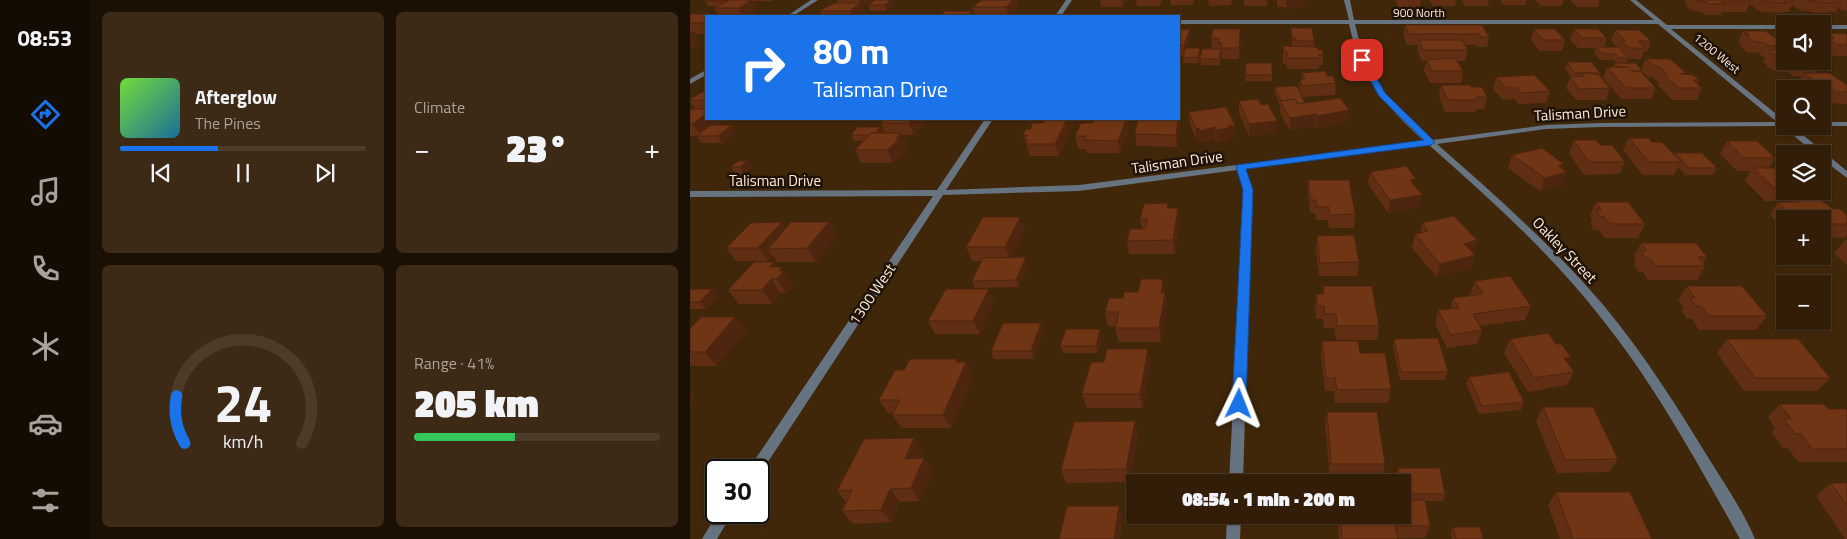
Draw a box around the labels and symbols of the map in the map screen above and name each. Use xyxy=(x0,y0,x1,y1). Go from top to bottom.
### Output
street label: 900 North xyxy=(1393,3,1445,22)
street label: 1200 West xyxy=(1689,28,1745,78)
pin xyxy=(1341,39,1383,81)
street label: Talisman Drive xyxy=(1533,99,1627,127)
street label: Talisman Drive xyxy=(1130,144,1224,180)
street label: Talisman Drive xyxy=(729,169,821,192)
street label: Oakley Street xyxy=(1527,212,1603,289)
street label: 1300 West xyxy=(843,258,901,329)
position arrow xyxy=(1212,377,1264,429)
speed limit sign: 30 xyxy=(705,459,770,524)

